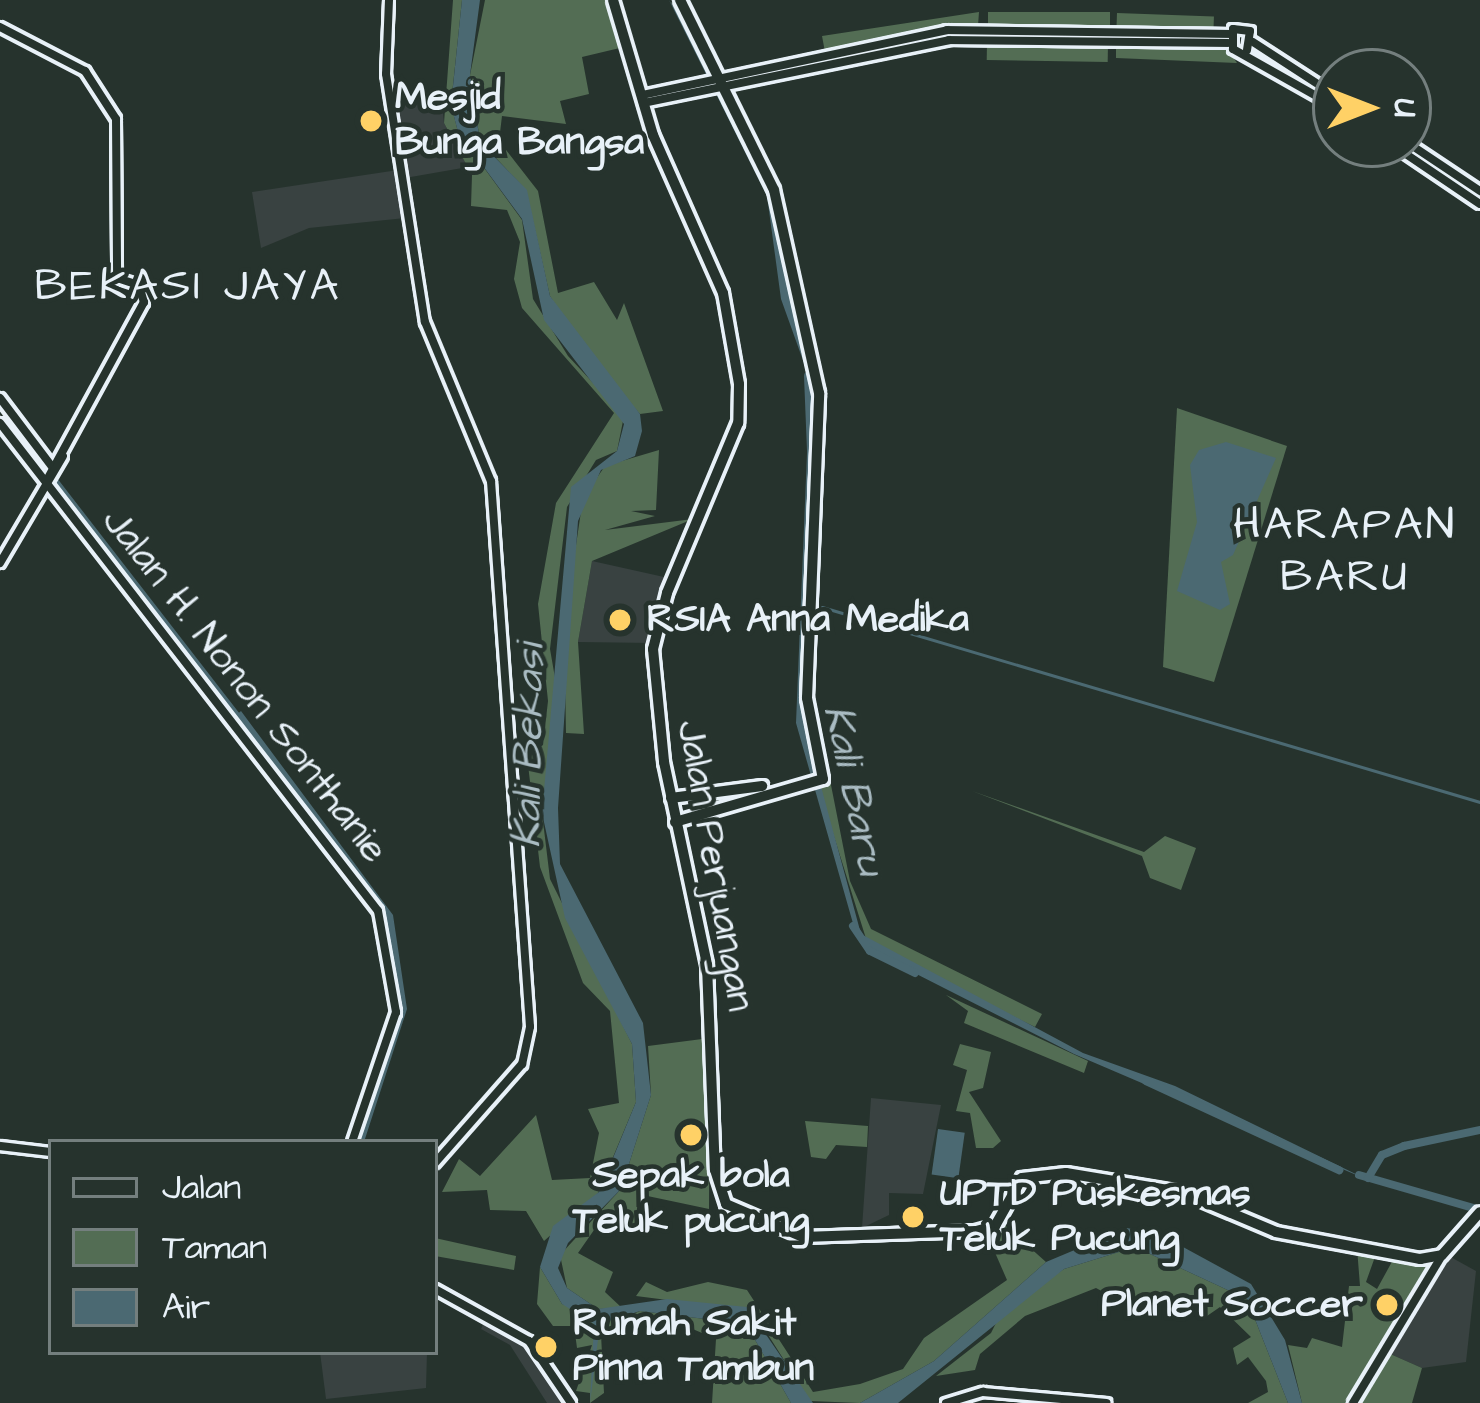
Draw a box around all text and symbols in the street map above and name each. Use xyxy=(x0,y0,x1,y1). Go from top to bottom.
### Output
north arrow xyxy=(1312,48,1432,168)
place label: Mesjid Bunga Bangsa xyxy=(395,76,644,167)
text: U xyxy=(1382,99,1428,117)
marker: Mesjid Bunga Bangsa xyxy=(358,108,384,134)
district label: BEKASI JAYA xyxy=(35,260,341,314)
street label: Jalan H. Nonon Sonthanie xyxy=(91,499,397,873)
district label: HARAPAN BARU xyxy=(1233,499,1457,605)
place label: RSIA Anna Medika xyxy=(647,597,969,643)
marker: RSIA Anna Medika xyxy=(604,604,636,636)
water label: Kali Bekasi xyxy=(502,644,556,848)
water label: Kali Baru xyxy=(811,700,897,880)
street label: Jalan Perjuangan xyxy=(665,717,763,1015)
marker: Sepak bola Teluk pucung xyxy=(678,1122,704,1148)
legend xyxy=(48,1139,438,1355)
place label: Sepak bola Teluk pucung xyxy=(573,1154,809,1245)
text: Jalan xyxy=(162,1162,241,1213)
place label: UPTD Puskesmas Teluk Pucung xyxy=(940,1172,1251,1263)
marker: UPTD Puskesmas Teluk Pucung xyxy=(897,1201,929,1233)
text: Taman xyxy=(162,1222,267,1273)
text: Air xyxy=(162,1282,210,1333)
place label: Planet Soccer xyxy=(1101,1282,1363,1328)
marker: Planet Soccer xyxy=(1374,1292,1400,1318)
place label: Rumah Sakit Pinna Tambun xyxy=(573,1302,814,1393)
marker: Rumah Sakit Pinna Tambun xyxy=(530,1331,562,1363)

